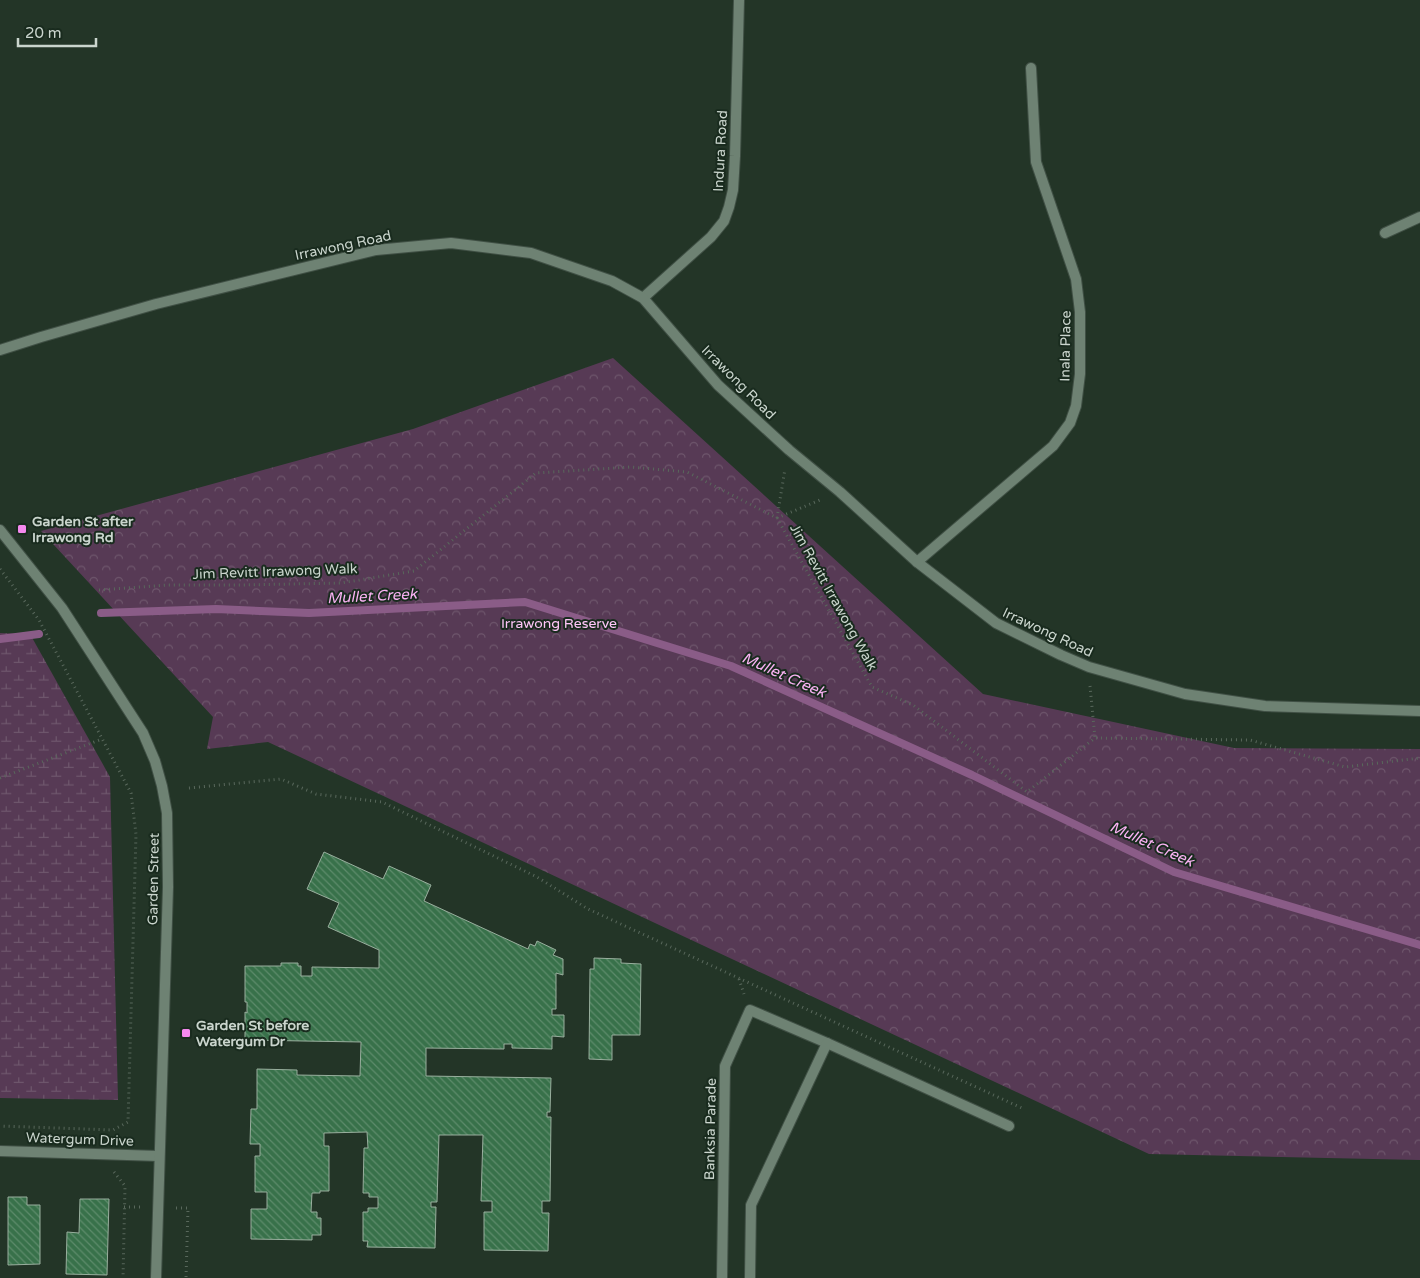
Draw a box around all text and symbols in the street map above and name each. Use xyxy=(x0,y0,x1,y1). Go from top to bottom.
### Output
scale bar xyxy=(18,15,95,47)
text: 20 m xyxy=(25,24,62,42)
street label: Indura Road xyxy=(710,110,731,192)
street label: Irrawong Road xyxy=(293,227,393,264)
street label: Inala Place xyxy=(1056,310,1075,382)
street label: Irrawong Road xyxy=(698,342,779,423)
place label: Garden St after Irrawong Rd xyxy=(32,513,134,546)
street label: Jim Revitt Irrawong Walk xyxy=(786,521,881,674)
marker: Garden St after Irrawong Rd xyxy=(16,523,28,535)
street label: Jim Revitt Irrawong Walk xyxy=(192,560,358,583)
water label: Mullet Creek xyxy=(327,585,419,607)
street label: Irrawong Road xyxy=(1000,604,1096,661)
park label: Irrawong Reserve xyxy=(501,615,617,632)
water label: Mullet Creek xyxy=(739,648,830,702)
water label: Mullet Creek xyxy=(1107,817,1198,871)
street label: Garden Street xyxy=(144,832,163,925)
place label: Garden St before Watergum Dr xyxy=(196,1017,309,1050)
marker: Garden St before Watergum Dr xyxy=(180,1027,192,1039)
street label: Banksia Parade xyxy=(701,1078,720,1180)
street label: Watergum Drive xyxy=(26,1129,134,1150)

